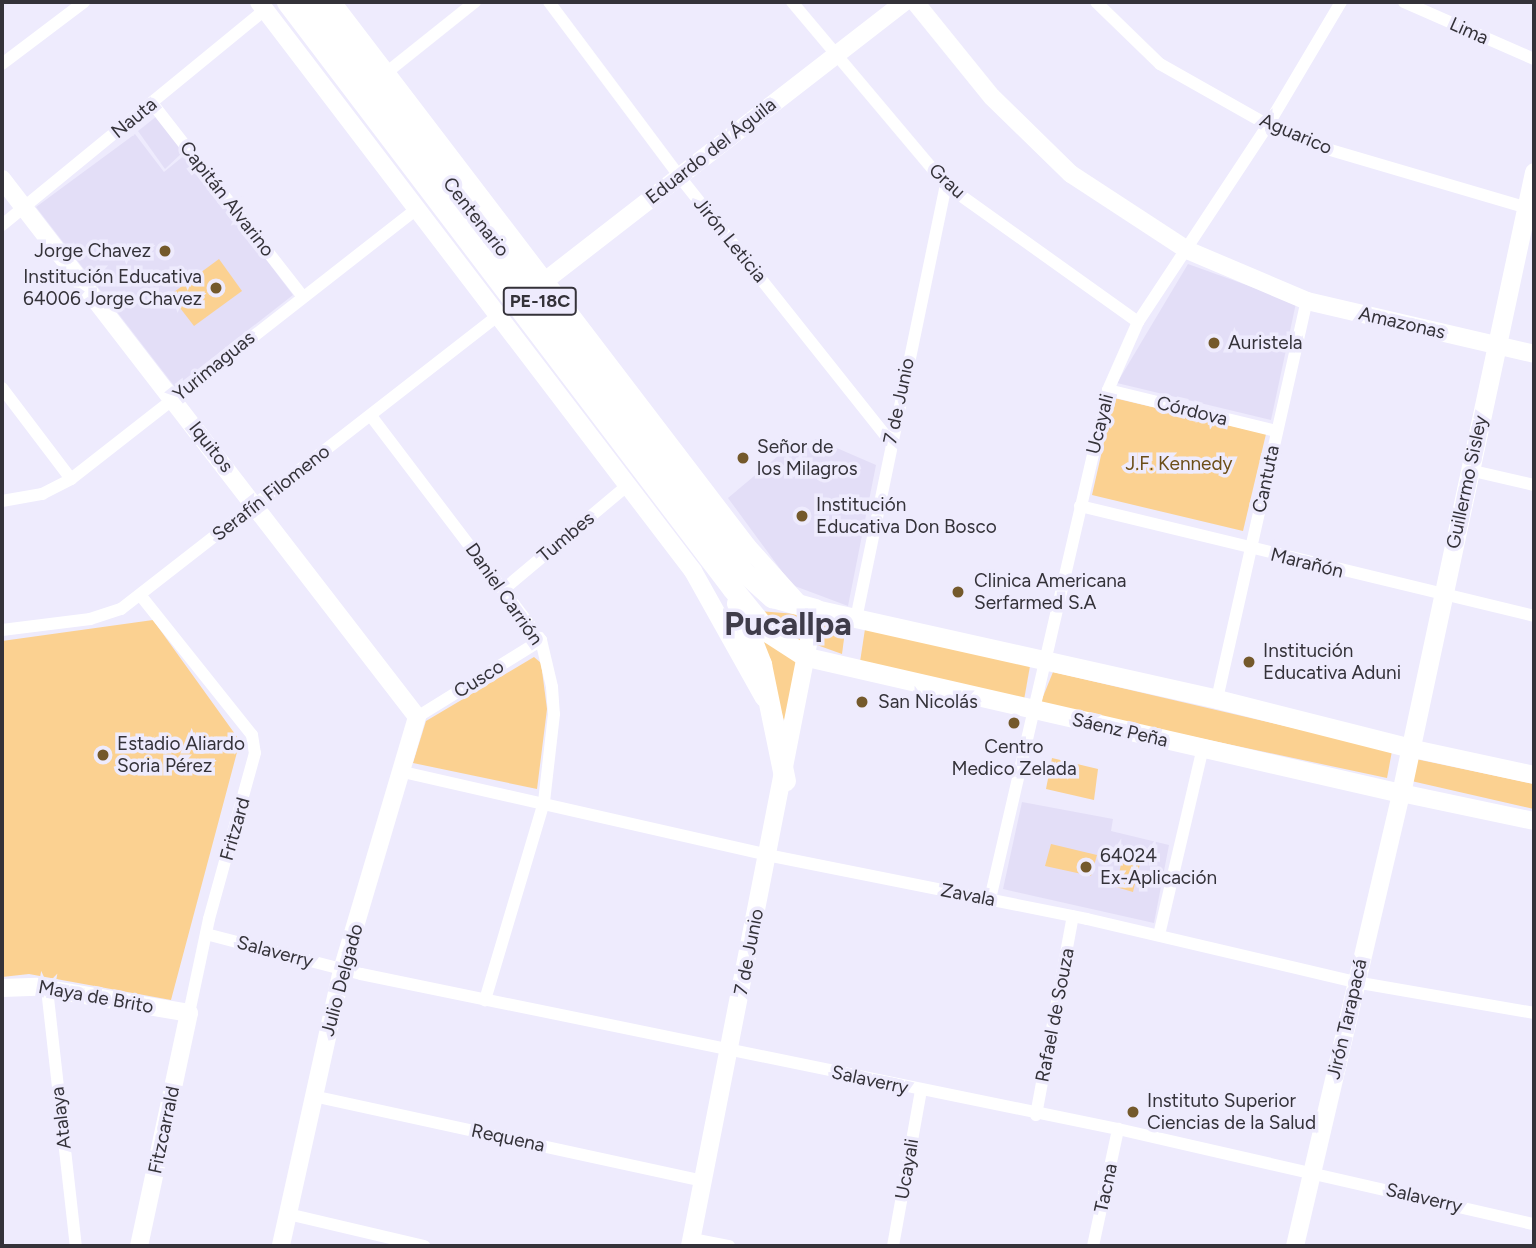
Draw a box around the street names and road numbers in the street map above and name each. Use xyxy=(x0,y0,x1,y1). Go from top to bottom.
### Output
street label: Lima xyxy=(1446,12,1492,50)
street label: Nauta xyxy=(107,93,161,143)
street label: Eduardo del Águila xyxy=(641,93,781,209)
street label: Aguarico xyxy=(1256,109,1336,159)
street label: Capitán Alvarino xyxy=(175,137,279,261)
street label: Grau xyxy=(924,159,970,203)
street label: Centenario xyxy=(438,173,514,261)
street label: Jirón Leticia xyxy=(689,193,771,287)
road number: PE-18C xyxy=(502,286,578,316)
street label: Amazonas xyxy=(1356,302,1448,344)
street label: Yurimaguas xyxy=(169,326,259,406)
street label: 7 de Junio xyxy=(879,356,919,446)
street label: Ucayali xyxy=(1082,391,1118,457)
street label: Córdova xyxy=(1154,391,1230,431)
street label: Guillermo Sisley xyxy=(1442,413,1492,551)
street label: Iquitos xyxy=(184,417,238,477)
street label: Serafín Filomeno xyxy=(208,440,334,546)
street label: Cantuta xyxy=(1248,443,1284,515)
street label: Tumbes xyxy=(533,507,599,567)
street label: Daniel Carrión xyxy=(460,539,548,649)
street label: Marañón xyxy=(1268,543,1346,583)
street label: Cusco xyxy=(450,655,508,703)
street label: Sáenz Peña xyxy=(1070,708,1170,752)
street label: Fritzard xyxy=(215,795,255,863)
street label: Zavala xyxy=(939,879,997,911)
street label: 7 de Junio xyxy=(729,907,769,997)
street label: Julio Delgado xyxy=(316,921,368,1039)
street label: Salaverry xyxy=(234,931,316,973)
street label: Rafael de Souza xyxy=(1031,946,1079,1084)
street label: Jirón Tarapacá xyxy=(1322,957,1372,1081)
street label: Maya de Brito xyxy=(37,976,155,1018)
street label: Salaverry xyxy=(830,1061,910,1099)
street label: Fitzcarrald xyxy=(144,1084,184,1176)
street label: Atalaya xyxy=(46,1085,76,1151)
street label: Requena xyxy=(469,1119,547,1157)
street label: Ucayali xyxy=(890,1137,924,1201)
street label: Tacna xyxy=(1090,1161,1122,1215)
street label: Salaverry xyxy=(1383,1178,1465,1218)

